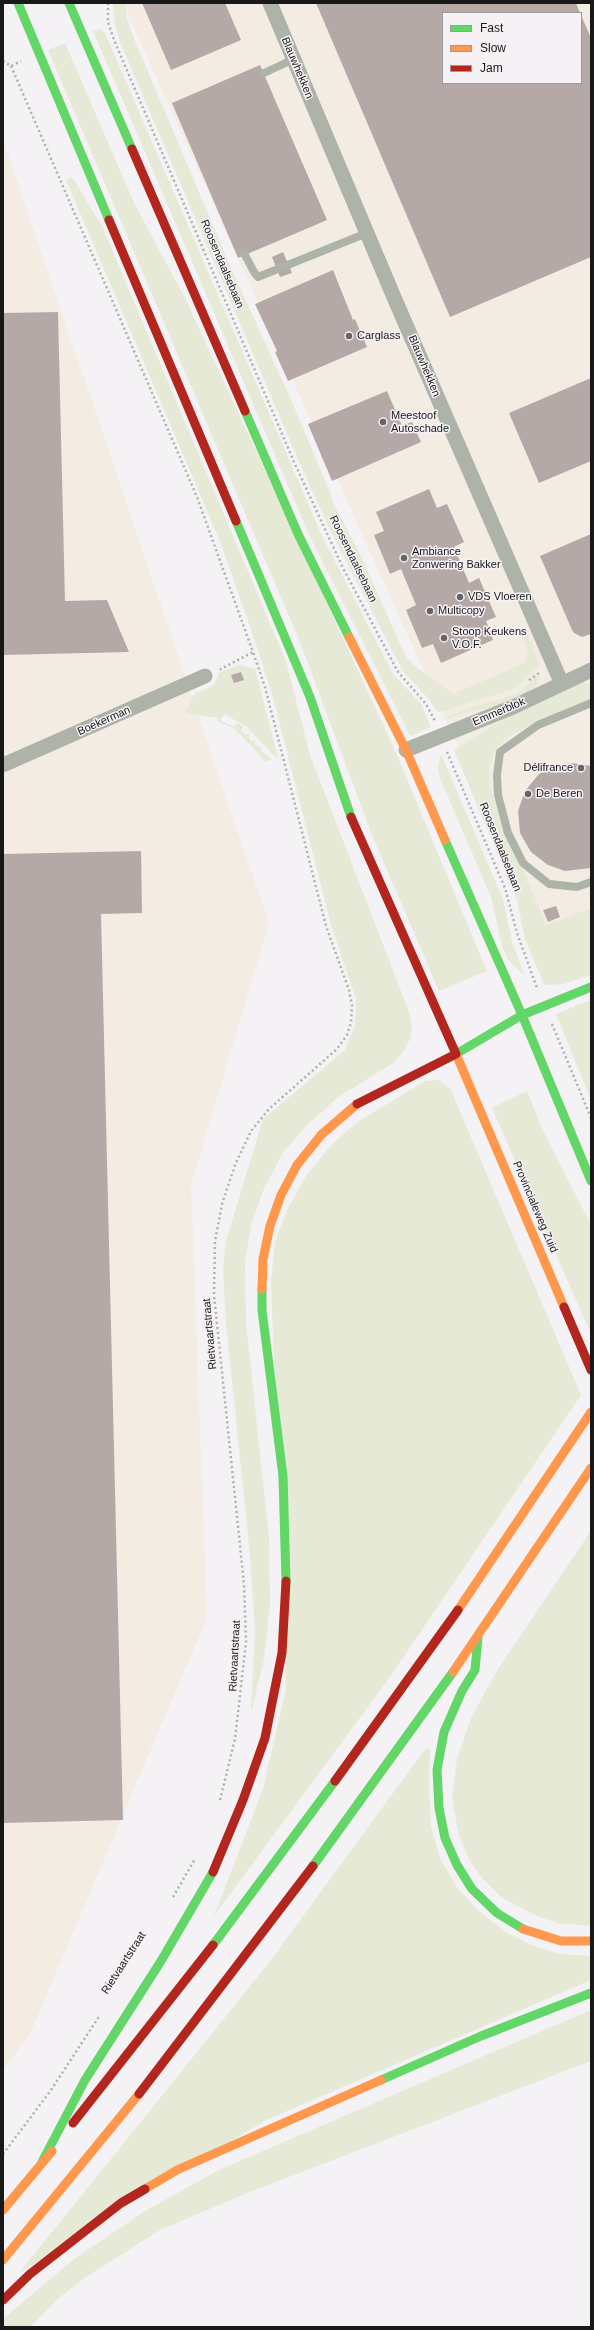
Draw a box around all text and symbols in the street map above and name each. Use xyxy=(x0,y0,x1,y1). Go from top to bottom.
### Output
legend xyxy=(442,12,582,84)
text: Fast xyxy=(480,21,503,35)
street label: Blauwhekken xyxy=(278,35,316,101)
text: Slow xyxy=(480,41,506,55)
text: Jam xyxy=(480,61,503,75)
street label: Roosendaalsebaan xyxy=(197,218,247,310)
place label: Carglass xyxy=(357,329,400,343)
marker: Carglass xyxy=(344,331,354,341)
street label: Blauwhekken xyxy=(405,333,443,399)
place label: Meestoof Autoschade xyxy=(391,409,449,435)
marker: Meestoof Autoschade xyxy=(378,417,388,427)
street label: Roosendaalsebaan xyxy=(326,514,380,604)
place label: Ambiance Zonwering Bakker xyxy=(412,545,501,571)
marker: Ambiance Zonwering Bakker xyxy=(399,553,409,563)
place label: VDS Vloeren xyxy=(468,590,532,604)
marker: VDS Vloeren xyxy=(455,592,465,602)
place label: Multicopy xyxy=(438,604,484,618)
marker: Multicopy xyxy=(425,606,435,616)
place label: Stoop Keukens V.O.F. xyxy=(452,625,527,651)
marker: Stoop Keukens V.O.F. xyxy=(439,633,449,643)
street label: Emmerblok xyxy=(471,695,527,729)
street label: Boekerman xyxy=(76,704,132,738)
place label: Délifrance xyxy=(523,761,573,775)
marker: Délifrance xyxy=(576,763,586,773)
place label: De Beren xyxy=(536,787,582,801)
marker: De Beren xyxy=(523,789,533,799)
street label: Roosendaalsebaan xyxy=(476,801,524,893)
street label: Provincialeweg Zuid xyxy=(510,1159,560,1255)
street label: Rietvaartstraat xyxy=(200,1298,220,1370)
street label: Rietvaartstraat xyxy=(227,1620,243,1692)
street label: Rietvaartstraat xyxy=(99,1929,149,1997)

